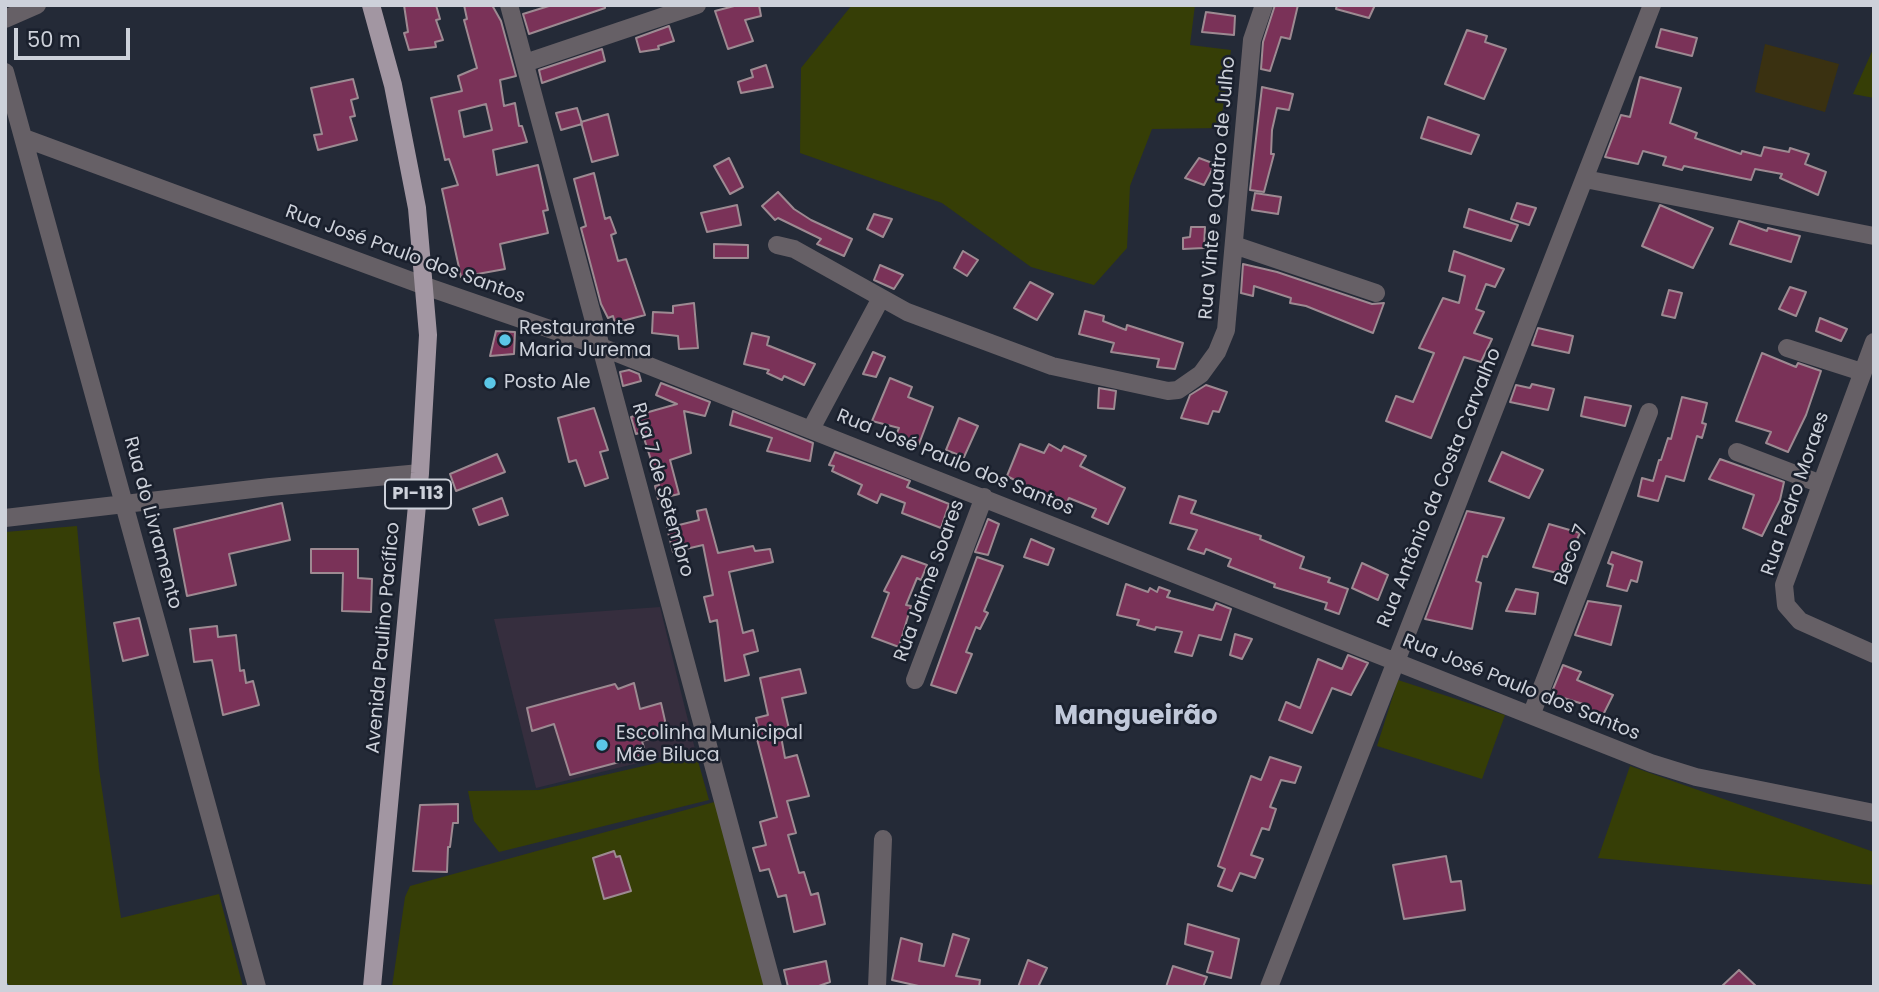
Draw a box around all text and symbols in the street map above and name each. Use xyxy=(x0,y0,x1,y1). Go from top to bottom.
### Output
scale bar xyxy=(18,14,133,58)
text: 50 m xyxy=(27,25,81,54)
street label: Rua Vinte e Quatro de Julho xyxy=(1195,55,1241,321)
street label: Rua José Paulo dos Santos xyxy=(282,201,528,309)
place label: Restaurante Maria Jurema xyxy=(519,318,651,362)
marker: Restaurante Maria Jurema xyxy=(497,332,513,348)
street label: Rua Antônio da Costa Carvalho xyxy=(1373,345,1507,631)
place label: Posto Ale xyxy=(504,372,590,394)
marker: Posto Ale xyxy=(482,375,498,391)
street label: Rua 7 de Setembro xyxy=(626,400,698,580)
street label: Rua José Paulo dos Santos xyxy=(833,405,1077,521)
street label: Rua Pedro Moraes xyxy=(1757,409,1835,579)
street label: Rua do Livramento xyxy=(118,434,186,612)
road number: PI-113 xyxy=(385,480,451,508)
street label: Rua Jaime Soares xyxy=(890,497,970,665)
street label: Avenida Paulino Pacífico xyxy=(363,521,405,755)
street label: Beco 7 xyxy=(1550,522,1594,588)
street label: Rua José Paulo dos Santos xyxy=(1399,630,1643,746)
district label: Mangueirão xyxy=(1054,701,1218,733)
place label: Escolinha Municipal Mãe Biluca xyxy=(616,723,803,767)
marker: Escolinha Municipal Mãe Biluca xyxy=(594,737,610,753)

